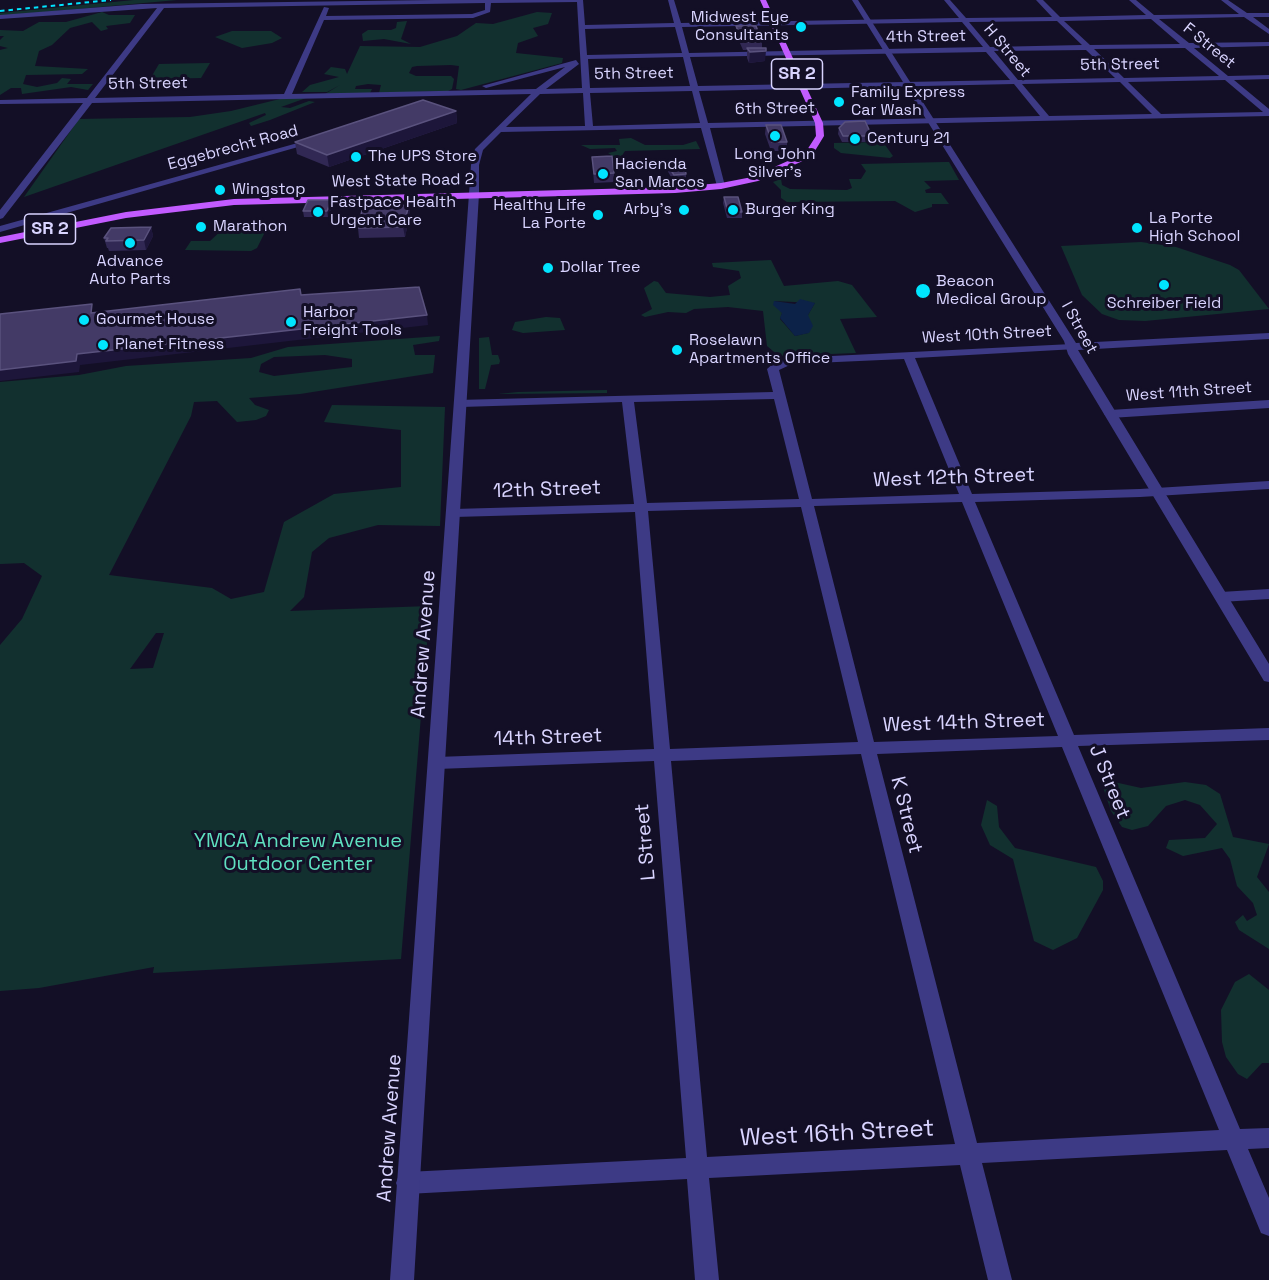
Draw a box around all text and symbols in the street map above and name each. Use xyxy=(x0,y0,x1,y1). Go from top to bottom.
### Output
place label: Midwest Eye Consultants xyxy=(691,8,789,46)
street label: F Street xyxy=(1179,19,1239,73)
marker: Midwest Eye Consultants xyxy=(794,20,808,34)
street label: H Street xyxy=(979,21,1035,81)
street label: 4th Street xyxy=(886,27,966,47)
street label: 5th Street xyxy=(1080,55,1160,75)
road number: SR 2 xyxy=(772,59,822,89)
street label: 5th Street xyxy=(594,64,674,84)
street label: 5th Street xyxy=(108,74,188,94)
place label: Family Express Car Wash xyxy=(851,83,965,121)
marker: Family Express Car Wash xyxy=(832,95,846,109)
street label: 6th Street xyxy=(735,99,815,119)
street label: Eggebrecht Road xyxy=(166,121,300,175)
marker: Long John Silver's xyxy=(768,129,782,143)
place label: Century 21 xyxy=(867,129,950,149)
marker: Century 21 xyxy=(848,132,862,146)
place label: Long John Silver's xyxy=(734,145,816,183)
place label: The UPS Store xyxy=(368,147,477,167)
marker: The UPS Store xyxy=(349,150,363,164)
place label: Hacienda San Marcos xyxy=(615,155,705,193)
marker: Hacienda San Marcos xyxy=(596,167,610,181)
street label: West State Road 2 xyxy=(332,170,474,192)
place label: Wingstop xyxy=(232,180,306,200)
marker: Wingstop xyxy=(213,183,227,197)
place label: Fastpace Health Urgent Care xyxy=(330,193,456,231)
place label: Healthy Life La Porte xyxy=(493,196,586,234)
place label: Arby's xyxy=(623,200,672,220)
place label: Burger King xyxy=(745,200,835,220)
marker: Arby's xyxy=(677,203,691,217)
marker: Burger King xyxy=(726,203,740,217)
marker: Fastpace Health Urgent Care xyxy=(311,205,325,219)
marker: Healthy Life La Porte xyxy=(591,208,605,222)
place label: La Porte High School xyxy=(1149,209,1240,247)
road number: SR 2 xyxy=(25,214,76,244)
place label: Marathon xyxy=(213,217,287,237)
marker: Marathon xyxy=(194,220,208,234)
marker: La Porte High School xyxy=(1130,221,1144,235)
marker: Advance Auto Parts xyxy=(123,236,137,250)
place label: Advance Auto Parts xyxy=(89,252,171,290)
place label: Dollar Tree xyxy=(560,258,641,278)
marker: Dollar Tree xyxy=(541,261,555,275)
place label: Beacon Medical Group xyxy=(936,272,1047,310)
marker: Schreiber Field xyxy=(1157,278,1171,292)
marker: Beacon Medical Group xyxy=(914,282,932,300)
place label: Schreiber Field xyxy=(1107,294,1221,314)
street label: I Street xyxy=(1057,298,1101,358)
place label: Harbor Freight Tools xyxy=(303,303,402,341)
place label: Gourmet House xyxy=(96,310,215,330)
marker: Gourmet House xyxy=(77,313,91,327)
marker: Harbor Freight Tools xyxy=(284,315,298,329)
street label: West 10th Street xyxy=(922,322,1052,348)
place label: Roselawn Apartments Office xyxy=(689,331,830,369)
place label: Planet Fitness xyxy=(115,335,224,355)
marker: Planet Fitness xyxy=(96,338,110,352)
marker: Roselawn Apartments Office xyxy=(670,343,684,357)
street label: West 11th Street xyxy=(1125,378,1253,406)
street label: West 12th Street xyxy=(873,463,1035,493)
street label: 12th Street xyxy=(493,476,601,504)
street label: Andrew Avenue xyxy=(407,569,441,719)
street label: West 14th Street xyxy=(882,708,1046,738)
street label: 14th Street xyxy=(493,724,603,752)
street label: J Street xyxy=(1083,741,1135,823)
street label: K Street xyxy=(885,774,927,856)
street label: L Street xyxy=(631,803,661,881)
park label: YMCA Andrew Avenue Outdoor Center xyxy=(194,830,402,877)
street label: Andrew Avenue xyxy=(373,1053,407,1203)
street label: West 16th Street xyxy=(739,1115,935,1153)

